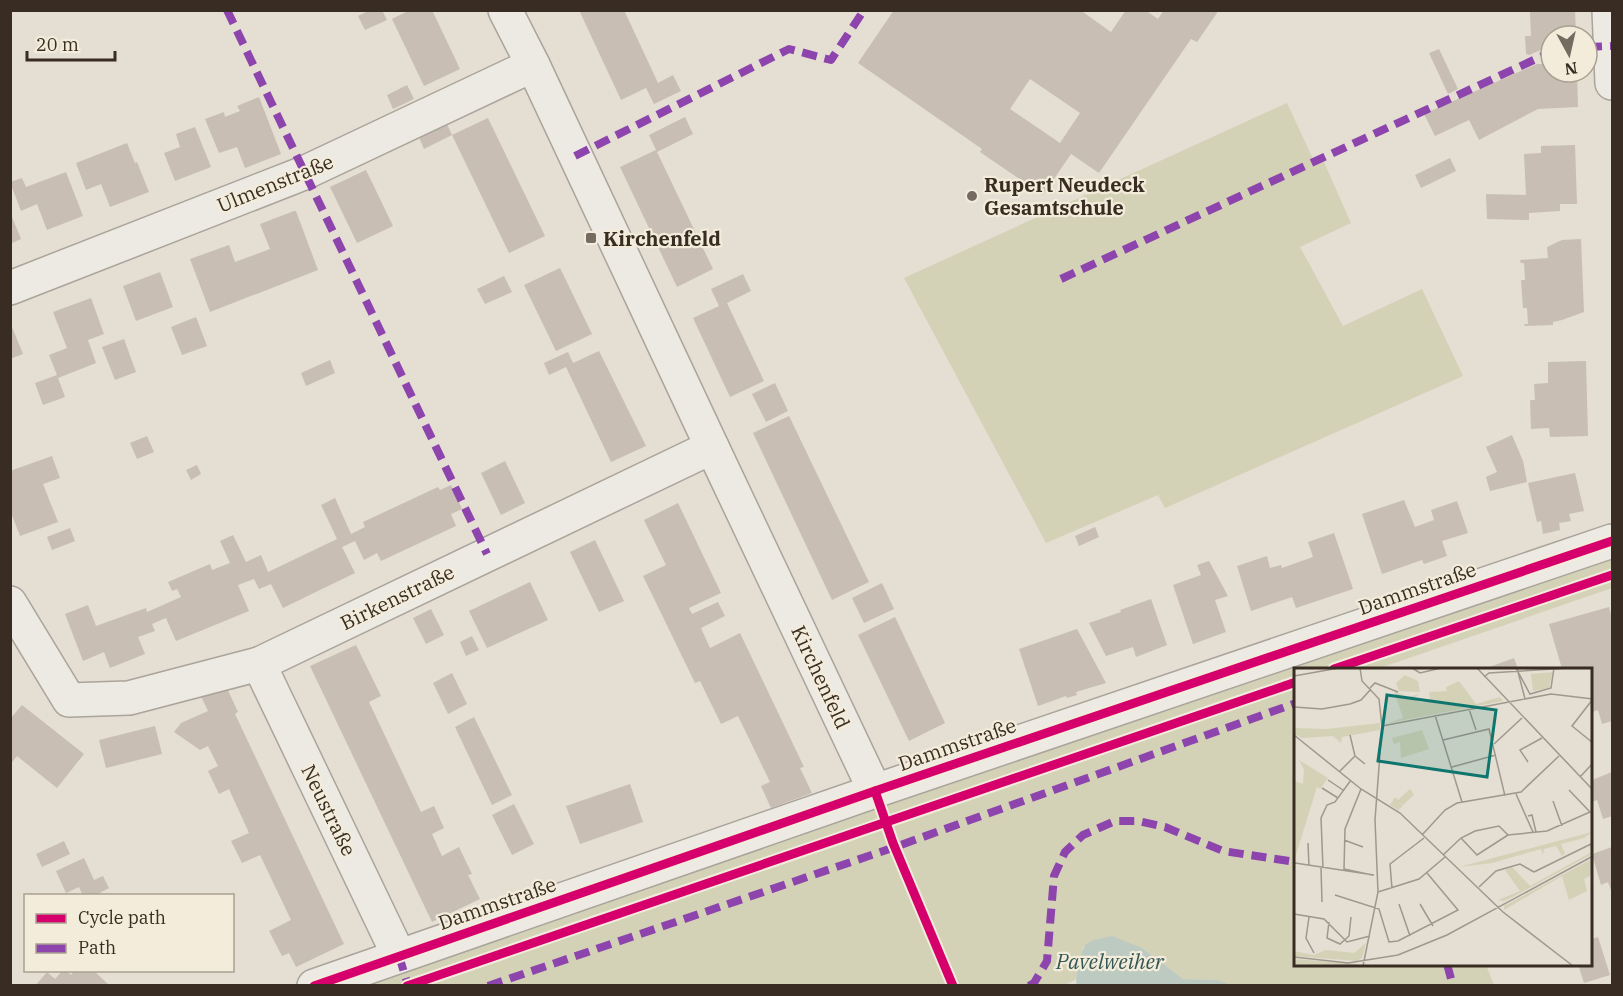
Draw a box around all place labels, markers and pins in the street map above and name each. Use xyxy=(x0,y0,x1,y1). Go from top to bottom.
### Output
place label: Rupert Neudeck Gesamtschule xyxy=(984,171,1145,221)
marker: Rupert Neudeck Gesamtschule xyxy=(965,189,979,203)
place label: Kirchenfeld xyxy=(603,225,721,252)
marker: Kirchenfeld xyxy=(584,231,598,245)

